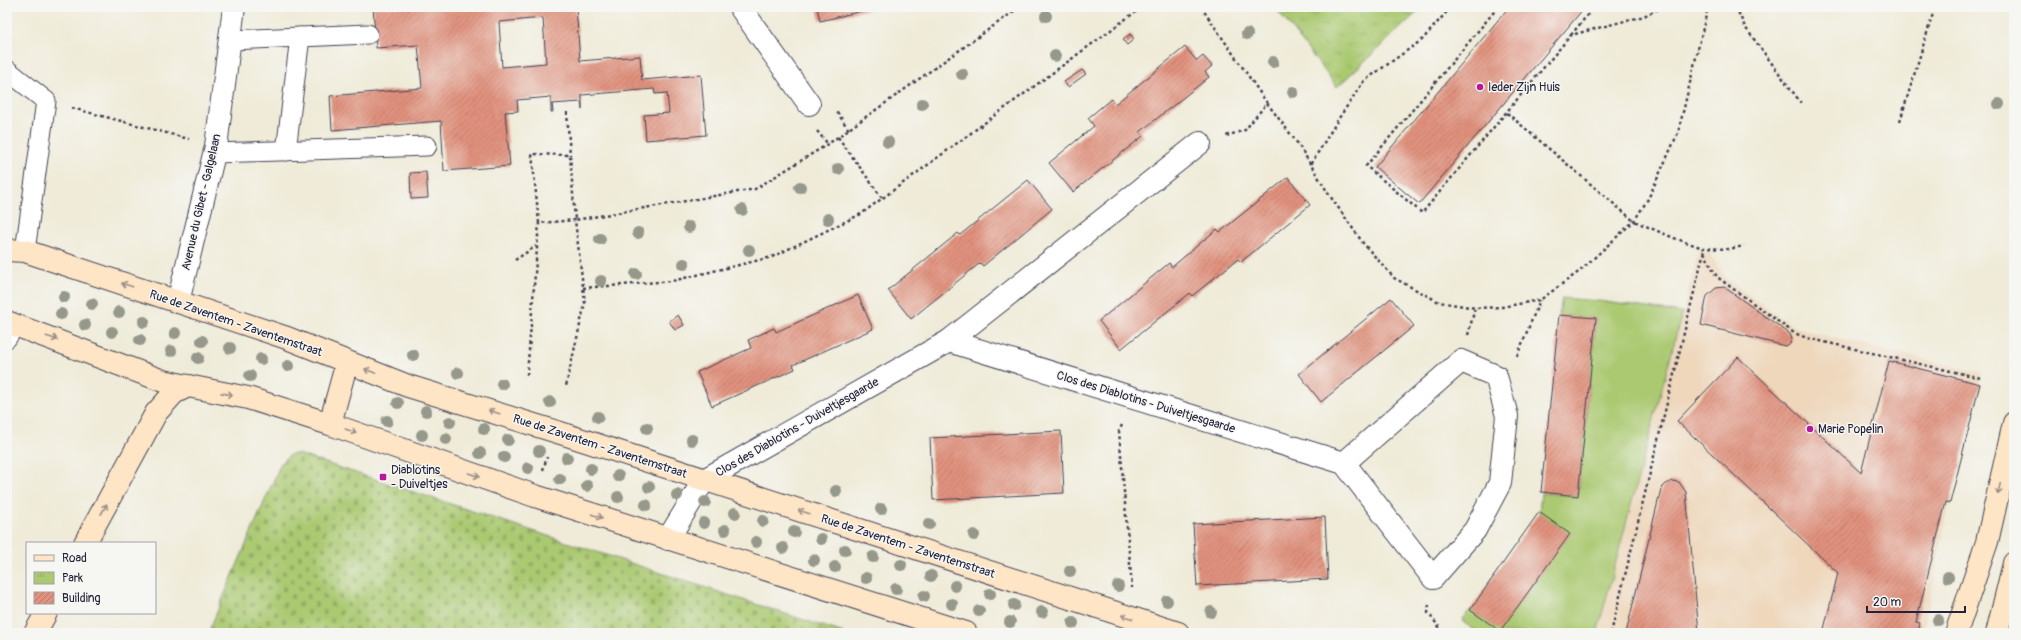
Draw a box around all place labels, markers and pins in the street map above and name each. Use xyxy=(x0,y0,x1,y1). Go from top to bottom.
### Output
place label: Ieder Zijn Huis xyxy=(1488,80,1561,95)
marker: Ieder Zijn Huis xyxy=(1475,82,1485,92)
place label: Marie Popelin xyxy=(1818,422,1884,437)
marker: Marie Popelin xyxy=(1805,424,1815,434)
place label: Diablotins - Duiveltjes xyxy=(391,463,448,492)
marker: Diablotins - Duiveltjes xyxy=(378,472,388,482)

